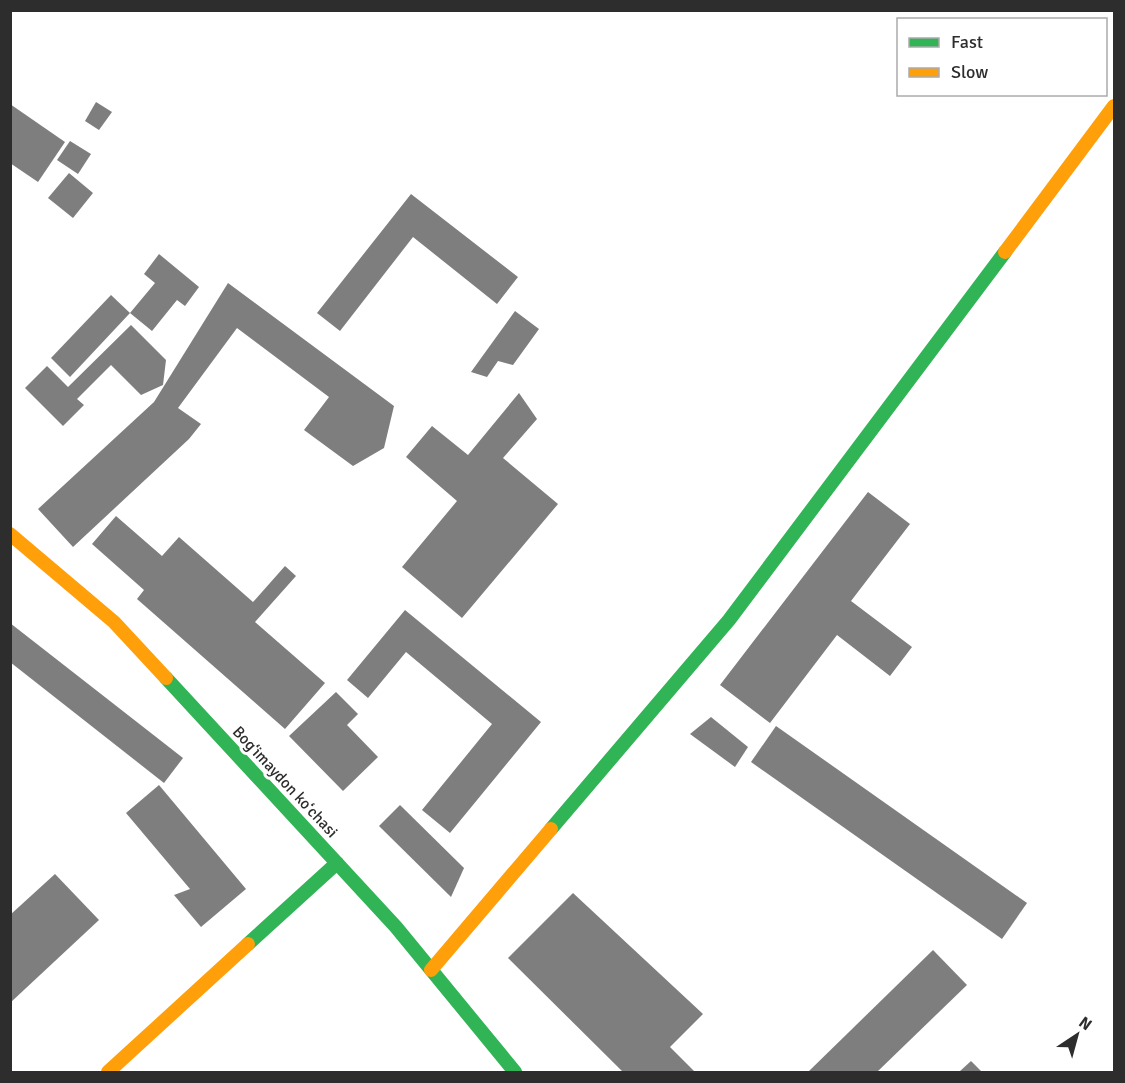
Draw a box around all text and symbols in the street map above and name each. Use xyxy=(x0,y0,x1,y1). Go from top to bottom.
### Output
legend xyxy=(897,18,1107,96)
text: Fast xyxy=(951,31,983,53)
text: Slow xyxy=(951,61,988,83)
street label: Bogʻimaydon koʻchasi xyxy=(228,722,342,842)
north arrow xyxy=(1047,1005,1107,1065)
text: N xyxy=(1075,1012,1096,1035)

